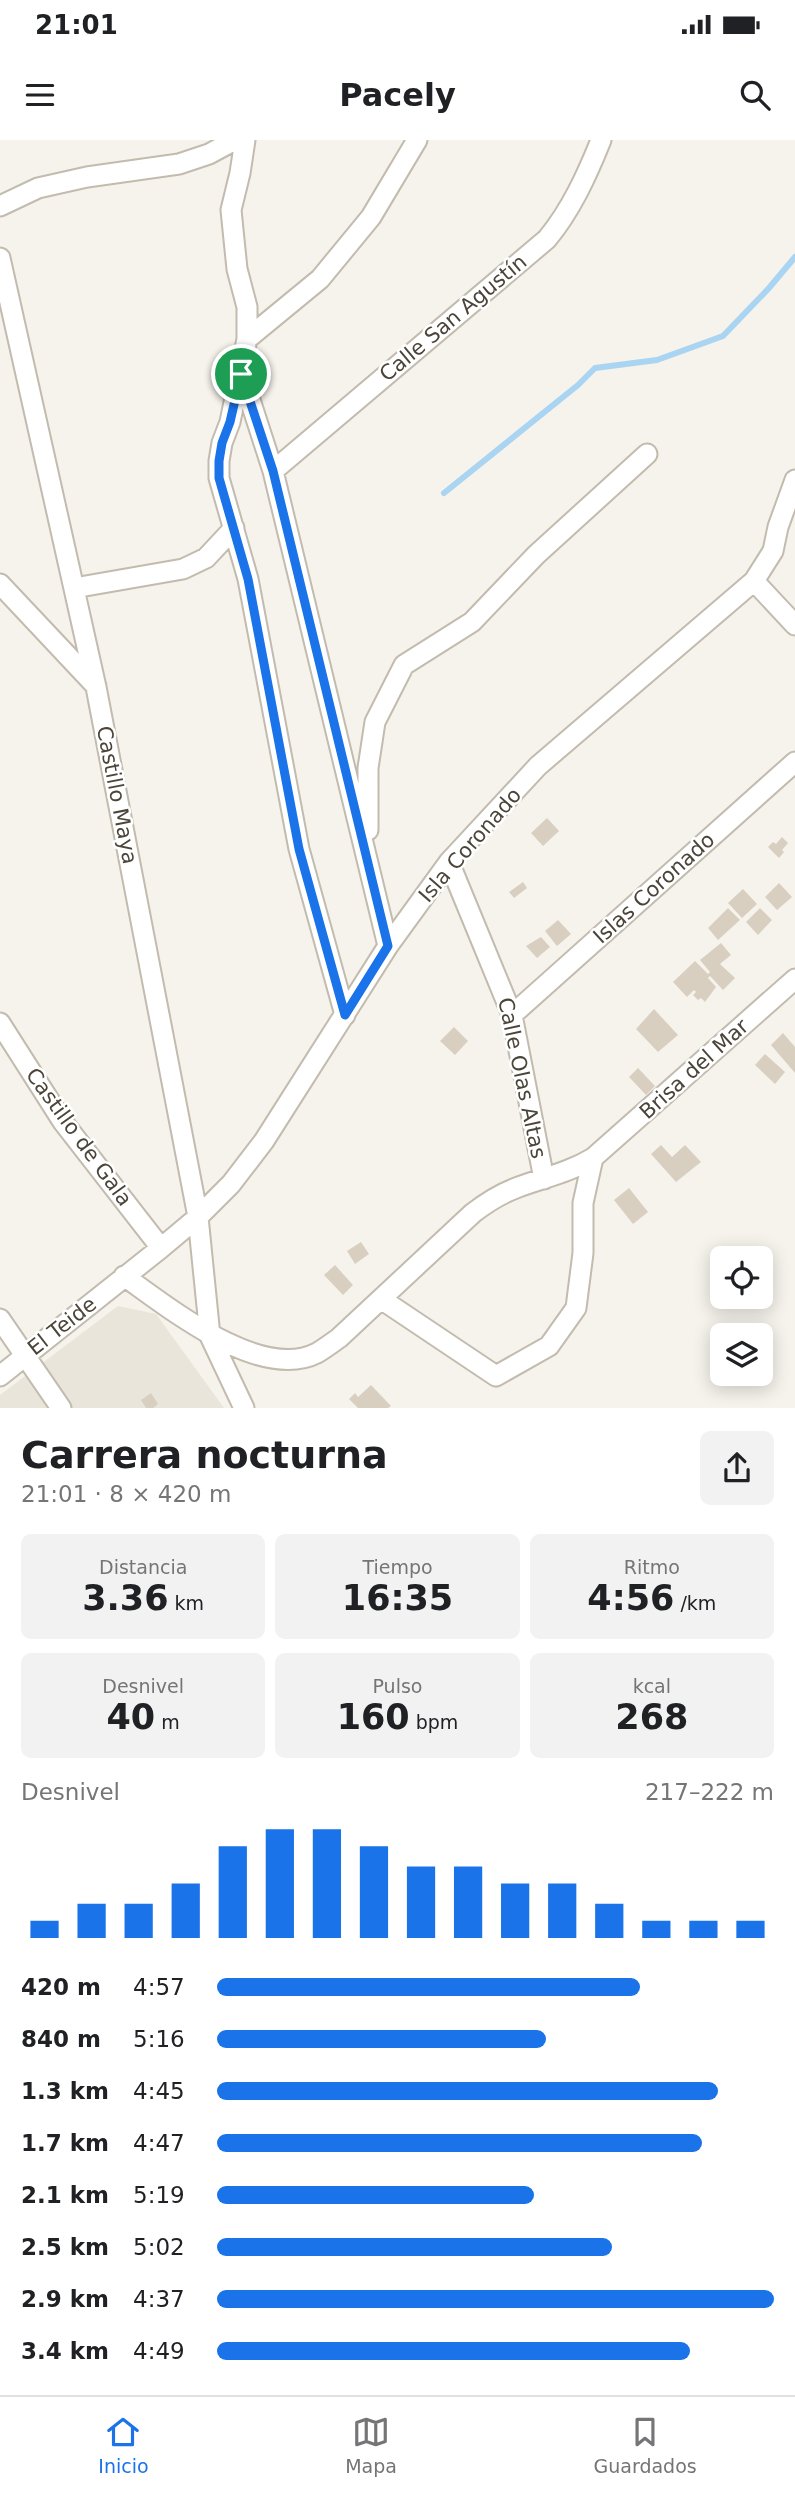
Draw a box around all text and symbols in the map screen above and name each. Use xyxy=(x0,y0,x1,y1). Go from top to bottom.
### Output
text: 21:01 xyxy=(35,10,118,40)
icon: menu xyxy=(21,76,59,114)
text: Pacely xyxy=(339,76,456,114)
icon: search xyxy=(736,76,774,114)
street label: Calle San Agustín xyxy=(375,250,531,386)
pin xyxy=(211,344,271,404)
icon: arrive xyxy=(222,355,260,393)
street label: Castillo Maya xyxy=(92,724,142,866)
street label: Isla Coronado xyxy=(414,783,526,907)
street label: Islas Coronado xyxy=(589,827,719,949)
street label: Calle Olas Altas xyxy=(493,995,551,1161)
street label: Brisa del Mar xyxy=(635,1014,753,1124)
street label: Castillo de Gala xyxy=(21,1063,137,1211)
map controls xyxy=(710,1246,773,1386)
button: locate xyxy=(710,1246,773,1309)
street label: El Teide xyxy=(23,1292,101,1360)
button: layers xyxy=(710,1323,773,1386)
button: share xyxy=(700,1431,774,1505)
text: Carrera nocturna xyxy=(21,1433,388,1477)
text: 21:01 · 8 × 420 m xyxy=(21,1481,231,1507)
text: Distancia xyxy=(99,1556,187,1578)
text: Tiempo xyxy=(362,1556,433,1578)
text: Ritmo xyxy=(624,1556,680,1578)
text: 3.36 xyxy=(82,1578,169,1618)
text: 16:35 xyxy=(342,1578,453,1618)
text: 4:56 xyxy=(587,1578,674,1618)
text: km xyxy=(169,1592,204,1614)
text: /km xyxy=(674,1592,716,1614)
text: Desnivel xyxy=(102,1675,184,1697)
text: Pulso xyxy=(373,1675,422,1697)
text: kcal xyxy=(633,1675,671,1697)
text: 40 xyxy=(107,1697,155,1737)
text: 160 xyxy=(337,1697,410,1737)
text: 268 xyxy=(615,1697,688,1737)
text: m xyxy=(155,1711,180,1733)
text: bpm xyxy=(410,1711,458,1733)
text: Desnivel xyxy=(21,1779,120,1805)
text: 217–222 m xyxy=(645,1779,774,1805)
text: 420 m xyxy=(21,1974,101,2000)
text: 4:57 xyxy=(133,1974,185,2000)
text: 840 m xyxy=(21,2026,101,2052)
text: 5:16 xyxy=(133,2026,185,2052)
text: 1.3 km xyxy=(21,2078,109,2104)
text: 4:45 xyxy=(133,2078,185,2104)
text: 1.7 km xyxy=(21,2130,109,2156)
text: 4:47 xyxy=(133,2130,185,2156)
text: 2.1 km xyxy=(21,2182,109,2208)
text: 5:19 xyxy=(133,2182,185,2208)
text: 2.5 km xyxy=(21,2234,109,2260)
text: 5:02 xyxy=(133,2234,185,2260)
text: 2.9 km xyxy=(21,2286,109,2312)
text: 4:37 xyxy=(133,2286,185,2312)
text: 3.4 km xyxy=(21,2338,109,2364)
text: 4:49 xyxy=(133,2338,185,2364)
tab: Inicio xyxy=(98,2413,149,2477)
tab: Mapa xyxy=(345,2413,397,2477)
tab: Guardados xyxy=(594,2413,697,2477)

